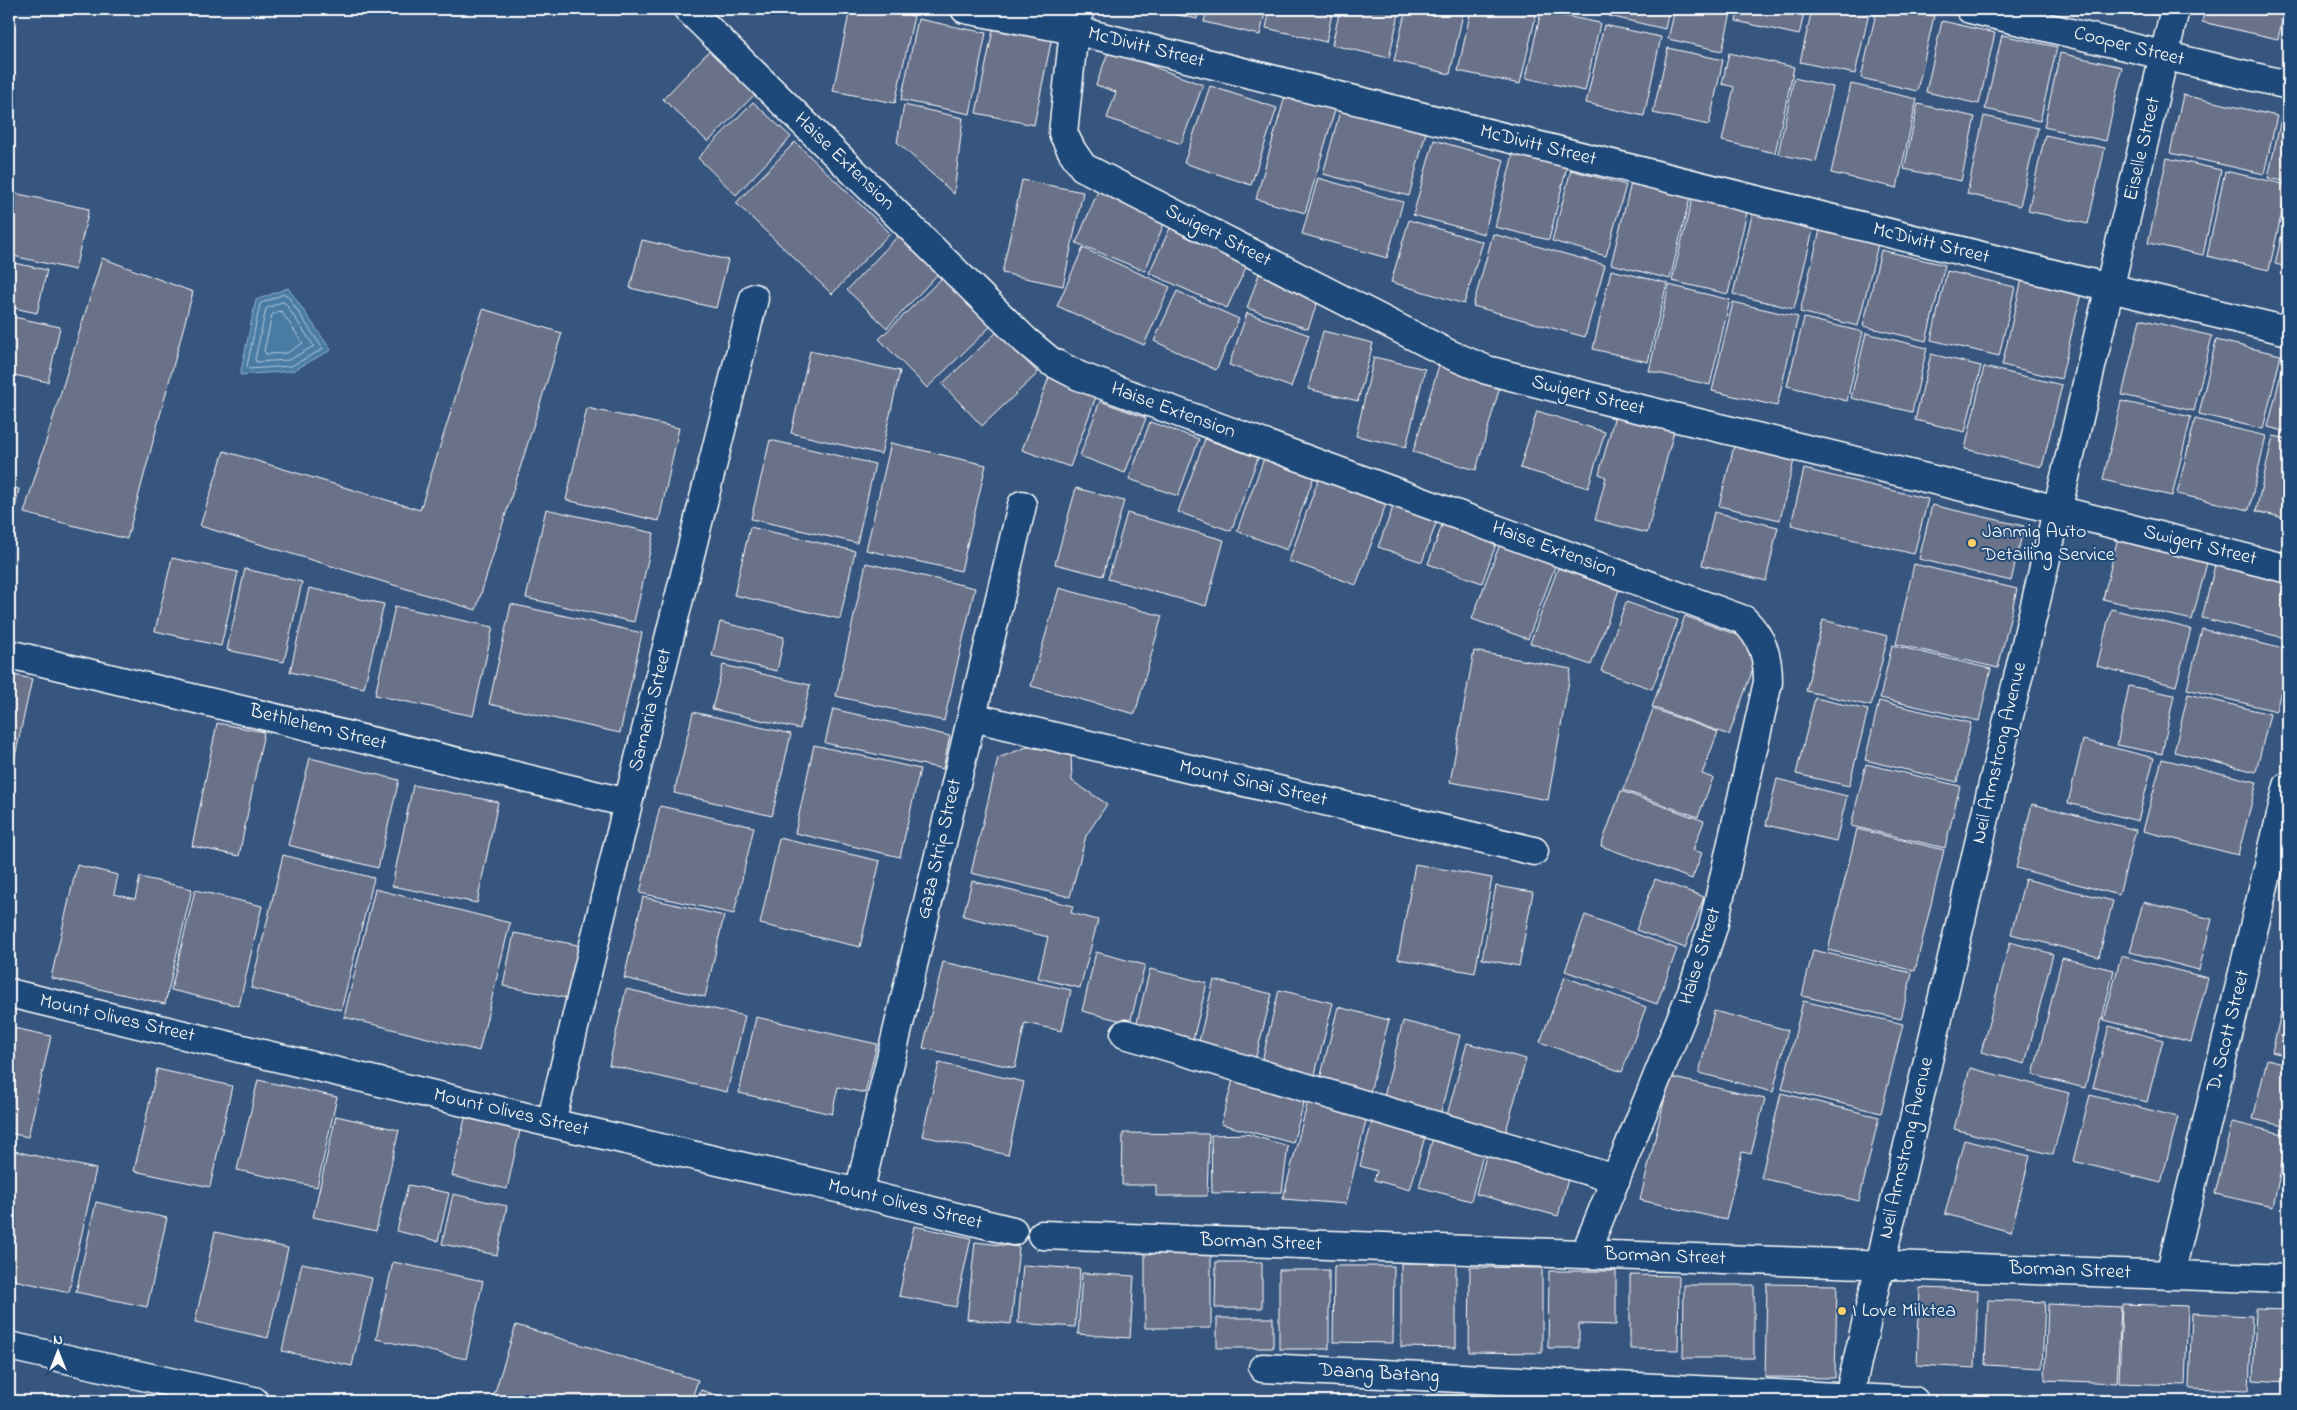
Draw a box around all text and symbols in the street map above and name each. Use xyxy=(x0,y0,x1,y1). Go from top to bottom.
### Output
street label: McDivitt Street xyxy=(1085,19,1208,77)
street label: Cooper Street xyxy=(2071,19,2188,75)
street label: Eiselle Street xyxy=(2117,94,2169,204)
street label: Haise Extension xyxy=(787,106,901,218)
street label: McDivitt Street xyxy=(1477,117,1600,175)
street label: Swigert Street xyxy=(1159,197,1276,276)
street label: McDivitt Street xyxy=(1870,215,1993,273)
street label: Swigert Street xyxy=(1528,368,1648,425)
street label: Haise Extension xyxy=(1107,375,1240,447)
street label: Haise Extension xyxy=(1488,514,1621,586)
place label: Janmig Auto Detailing Service xyxy=(1981,518,2115,571)
street label: Swigert Street xyxy=(2140,518,2260,575)
marker: Janmig Auto Detailing Service xyxy=(1966,537,1978,549)
street label: Samaria Srteet xyxy=(622,645,680,775)
street label: Neil Armstrong Avenue xyxy=(1965,659,2036,847)
street label: Bethlehem Street xyxy=(245,697,390,759)
street label: Mount Sinai Street xyxy=(1176,753,1330,815)
street label: Gaza Strip Street xyxy=(910,776,970,922)
street label: Haise Street xyxy=(1672,903,1730,1008)
street label: D. Scott Street xyxy=(2200,967,2258,1096)
street label: Mount Olives Street xyxy=(37,987,198,1051)
street label: Neil Armstrong Avenue xyxy=(1872,1054,1943,1242)
street label: Mount Olives Street xyxy=(431,1081,592,1145)
street label: Mount Olives Street xyxy=(825,1172,986,1238)
street label: Borman Street xyxy=(1199,1226,1323,1260)
street label: Borman Street xyxy=(1603,1240,1727,1274)
street label: Borman Street xyxy=(2008,1254,2132,1288)
place label: I Love Milktea xyxy=(1852,1297,1956,1326)
marker: I Love Milktea xyxy=(1836,1305,1848,1317)
north arrow xyxy=(32,1328,82,1378)
text: N xyxy=(53,1330,63,1351)
street label: Daang Batang xyxy=(1317,1356,1440,1393)

